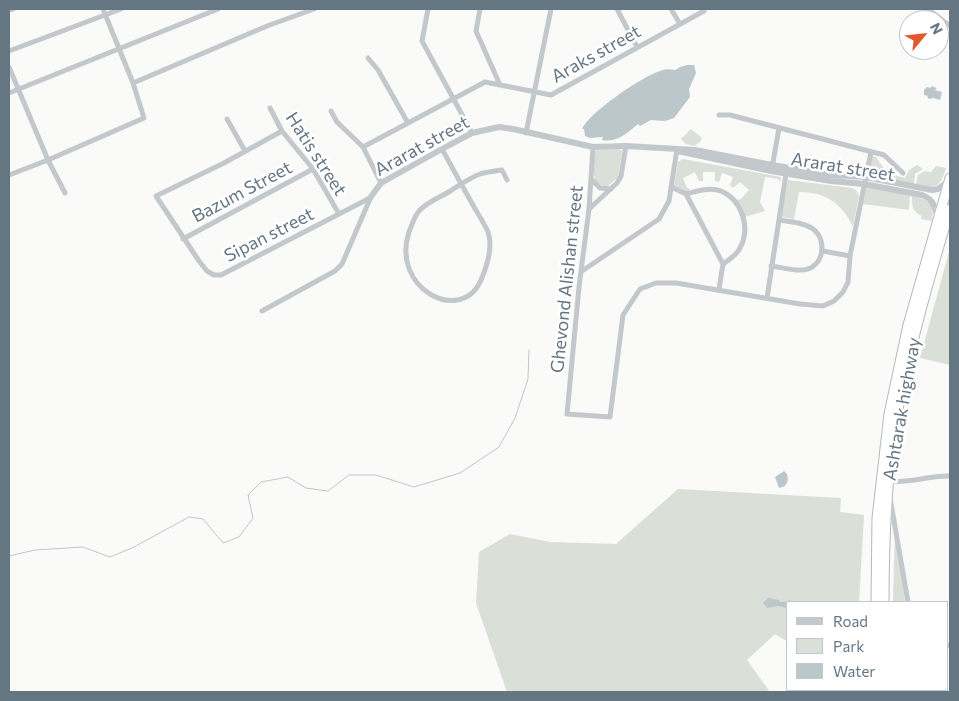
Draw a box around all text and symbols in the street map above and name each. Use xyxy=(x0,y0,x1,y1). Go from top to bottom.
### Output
north arrow xyxy=(899,10,949,60)
text: N xyxy=(927,20,947,37)
street label: Araks street xyxy=(548,21,644,87)
street label: Hatis street xyxy=(281,108,351,200)
street label: Ararat street xyxy=(371,111,473,181)
street label: Ararat street xyxy=(790,148,896,186)
street label: Bazum Street xyxy=(188,157,296,227)
street label: Ghevond Alishan street xyxy=(546,184,588,374)
street label: Sipan street xyxy=(221,203,317,267)
street label: Ashtarak highway xyxy=(879,336,925,482)
legend xyxy=(786,601,949,691)
text: Road xyxy=(833,612,868,630)
text: Park xyxy=(833,637,864,655)
text: Water xyxy=(833,662,875,680)

